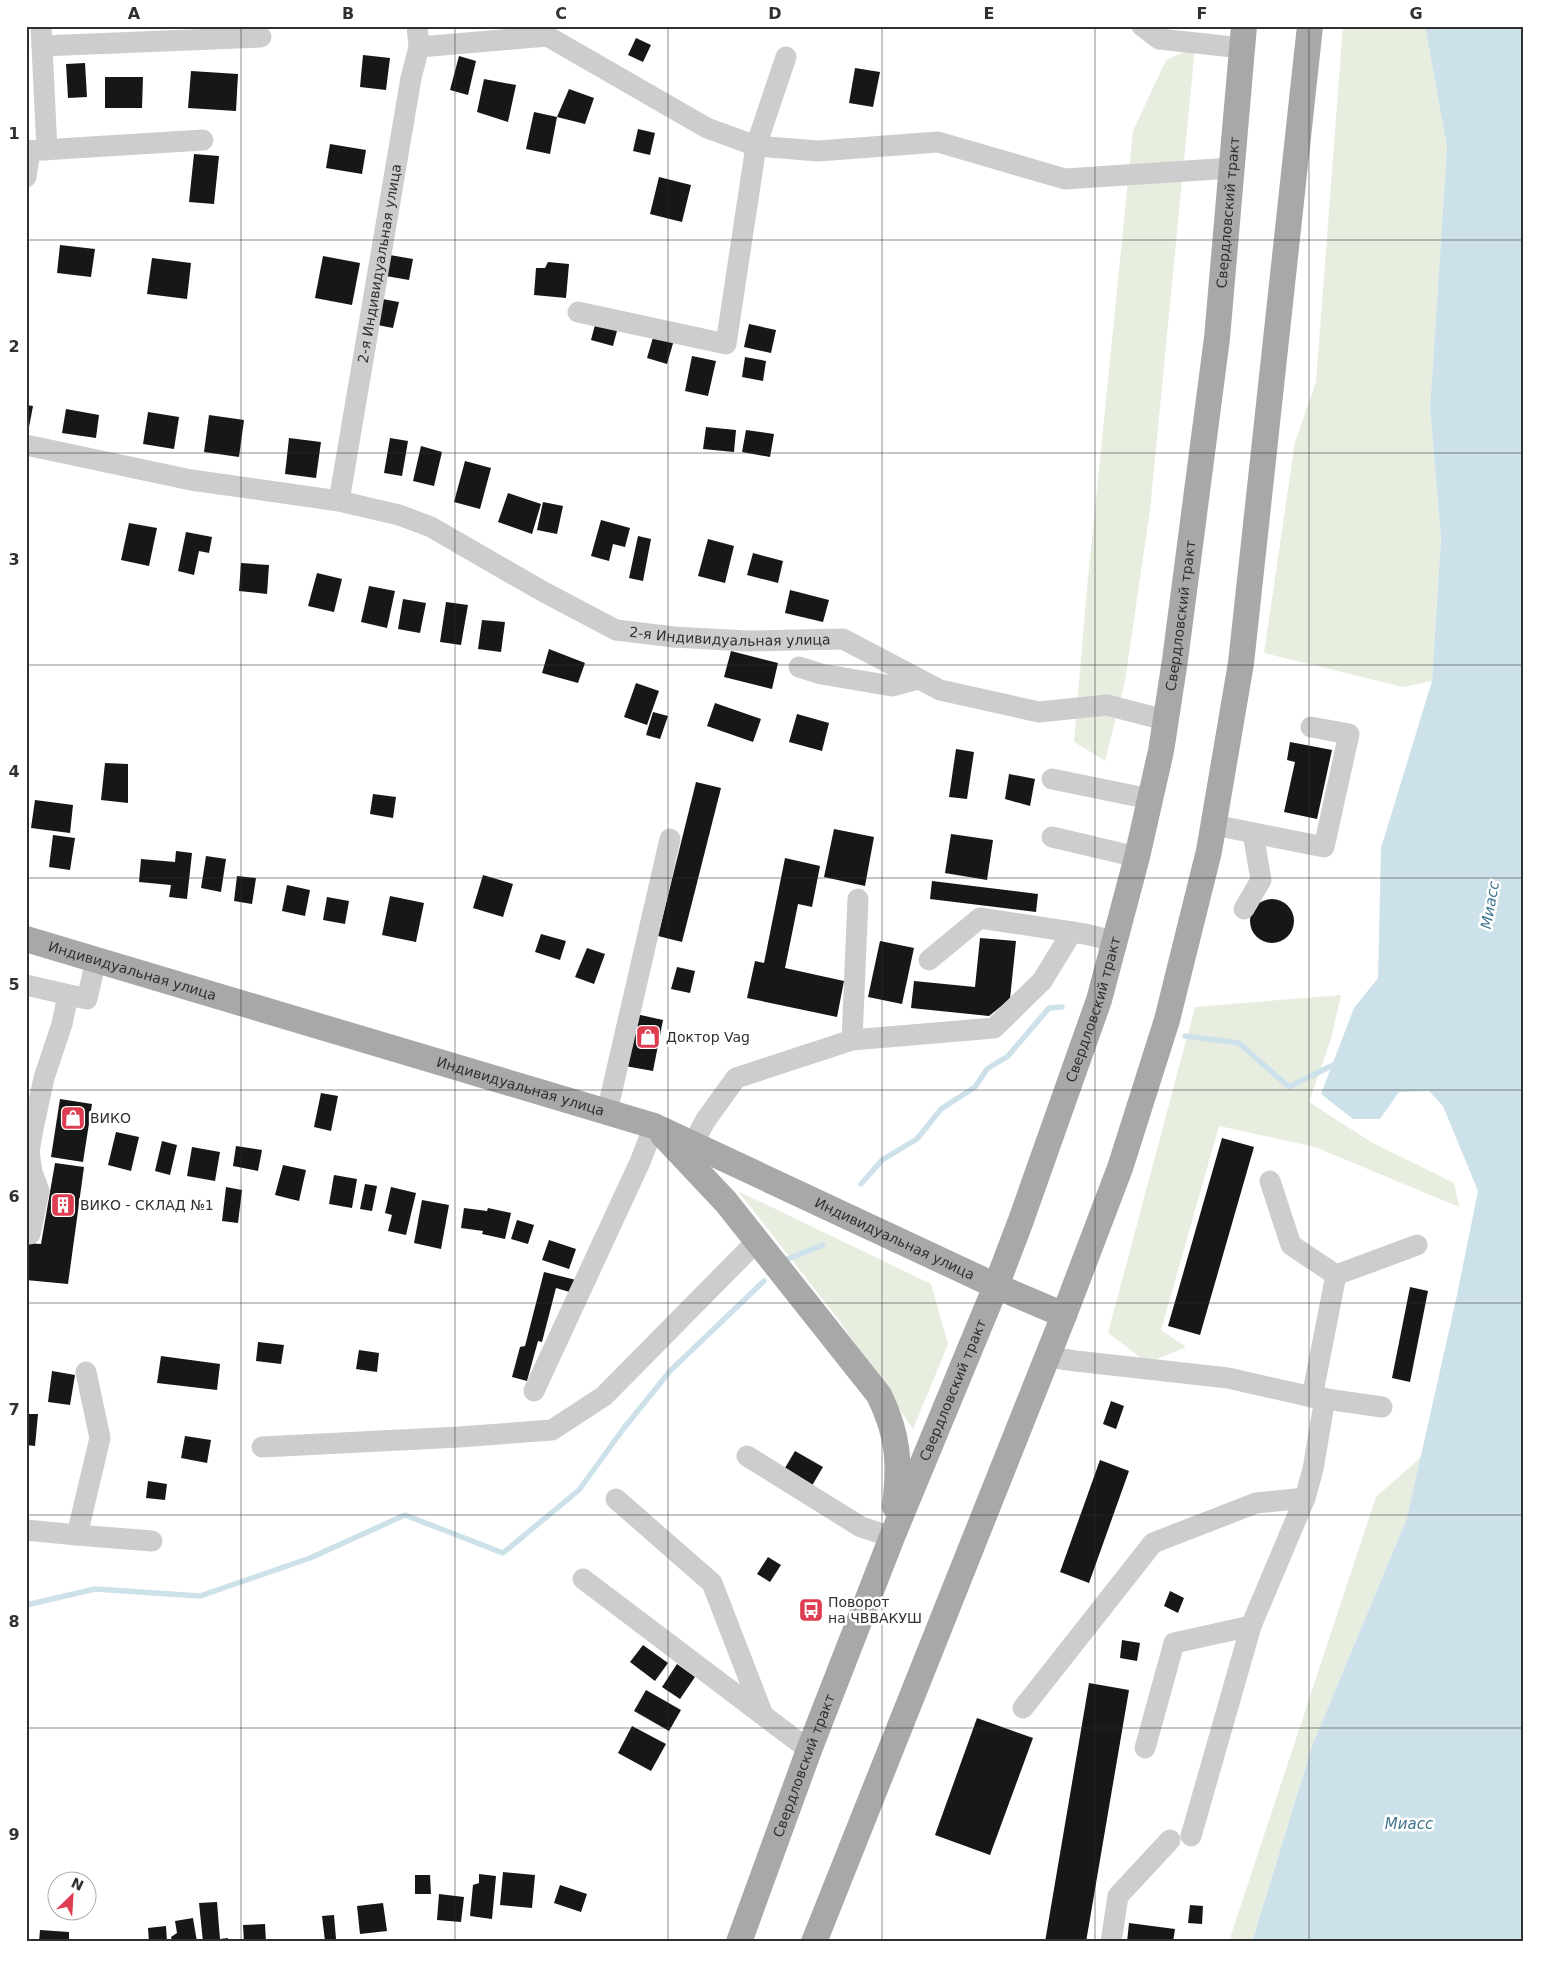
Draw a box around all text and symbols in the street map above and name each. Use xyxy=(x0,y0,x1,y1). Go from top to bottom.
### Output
text: A xyxy=(128,4,141,23)
text: B xyxy=(342,4,354,23)
text: C xyxy=(555,4,567,23)
text: D xyxy=(768,4,782,23)
text: E xyxy=(984,4,994,23)
text: F xyxy=(1197,4,1207,23)
text: G xyxy=(1409,4,1423,23)
text: 1 xyxy=(8,124,20,143)
street label: Свердловский тракт xyxy=(1213,136,1242,289)
street label: 2-я Индивидуальная улица xyxy=(355,163,404,364)
text: 2 xyxy=(8,337,20,356)
street label: Свердловский тракт xyxy=(1162,539,1199,692)
text: 3 xyxy=(8,550,20,569)
street label: 2-я Индивидуальная улица xyxy=(628,624,831,649)
text: 4 xyxy=(8,762,20,781)
water label: Миасс xyxy=(1477,879,1503,930)
street label: Свердловский тракт xyxy=(1062,935,1124,1084)
street label: Индивидуальная улица xyxy=(46,938,218,1003)
text: 5 xyxy=(8,975,20,994)
shop icon: Доктор Vag xyxy=(635,1024,661,1050)
place label: Доктор Vag xyxy=(666,1029,750,1045)
street label: Индивидуальная улица xyxy=(435,1054,607,1119)
shop icon: ВИКО xyxy=(60,1105,86,1131)
place label: ВИКО xyxy=(90,1110,131,1126)
text: 6 xyxy=(8,1187,20,1206)
building icon: ВИКО - СКЛАД №1 xyxy=(50,1192,76,1218)
street label: Индивидуальная улица xyxy=(812,1194,977,1283)
place label: ВИКО - СКЛАД №1 xyxy=(80,1197,214,1213)
street label: Свердловский тракт xyxy=(916,1317,989,1463)
text: 7 xyxy=(8,1400,20,1419)
place label: Поворот на ЧВВАКУШ xyxy=(828,1594,922,1626)
bus stop icon: Поворот на ЧВВАКУШ xyxy=(798,1597,824,1623)
text: 8 xyxy=(8,1612,20,1631)
street label: Свердловский тракт xyxy=(770,1691,838,1840)
water label: Миасс xyxy=(1385,1815,1434,1833)
text: 9 xyxy=(8,1825,20,1844)
north arrow xyxy=(48,1870,98,1920)
text: N xyxy=(69,1874,86,1894)

